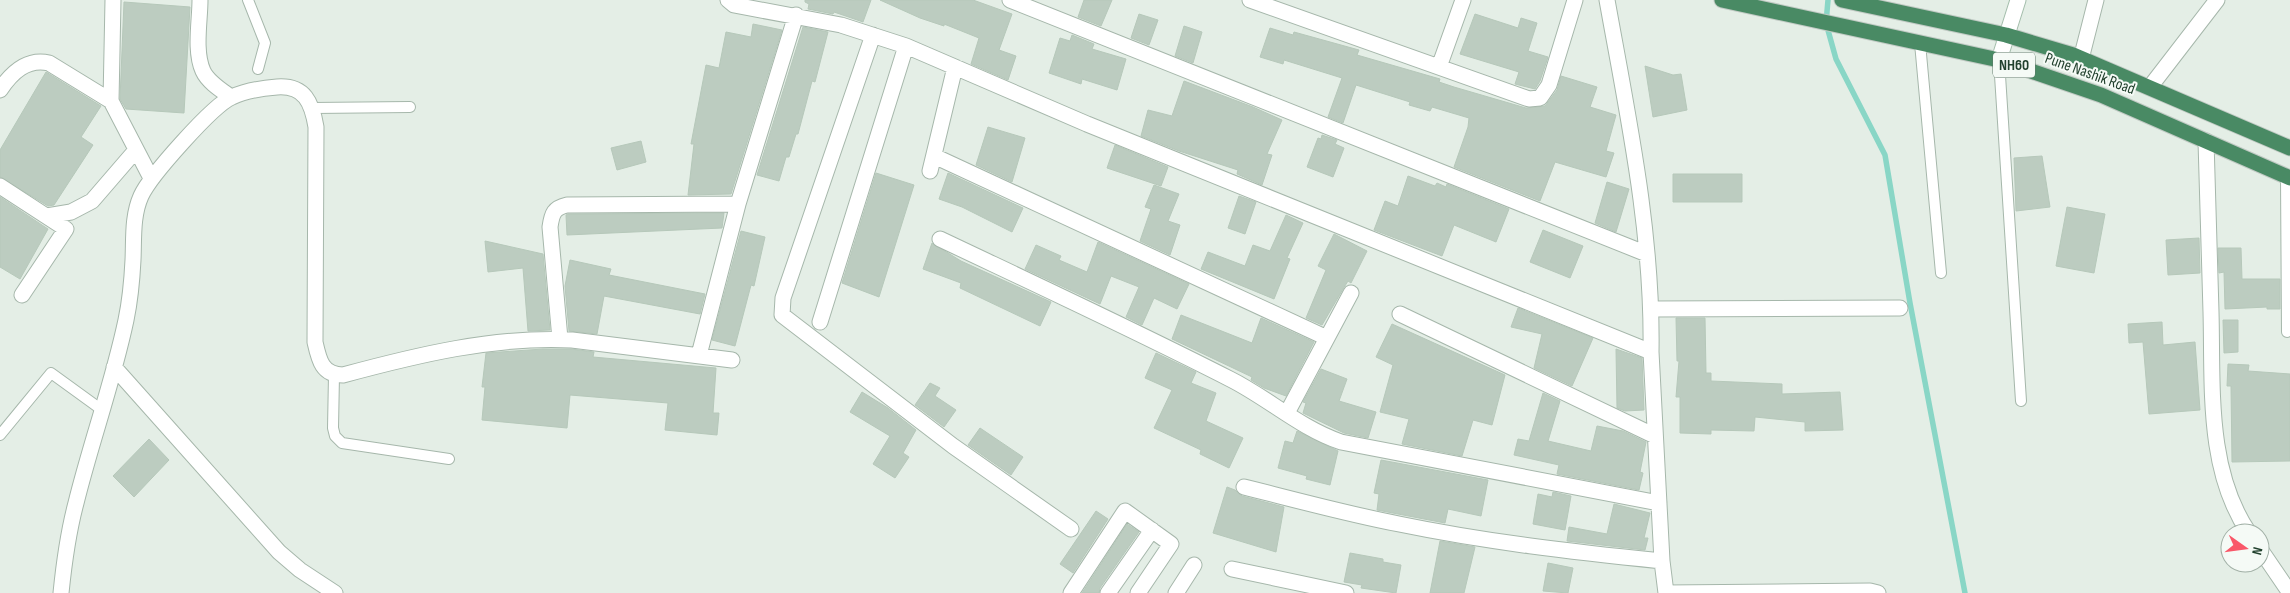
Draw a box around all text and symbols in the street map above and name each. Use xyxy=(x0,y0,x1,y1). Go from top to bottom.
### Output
street label: Pune Nashik Road xyxy=(2042,49,2138,99)
road number: NH60 xyxy=(1993,52,2035,78)
north arrow xyxy=(2220,523,2270,573)
text: N xyxy=(2248,545,2266,557)

